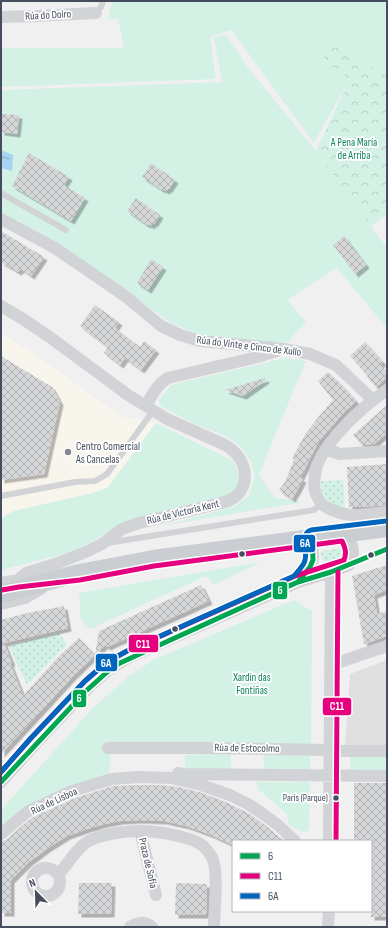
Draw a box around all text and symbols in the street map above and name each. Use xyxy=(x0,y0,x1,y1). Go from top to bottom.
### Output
street label: Rúa do Doiro xyxy=(25,7,72,23)
park label: A Pena María de Arriba xyxy=(330,136,377,162)
street label: Rúa do Vinte e Cinco de Xullo xyxy=(196,333,302,359)
place label: Centro Comercial As Cancelas xyxy=(75,440,140,466)
marker: Centro Comercial As Cancelas xyxy=(63,447,73,457)
street label: Rúa de Victoria Kent xyxy=(145,497,221,527)
line badge: 6A xyxy=(293,534,316,553)
text: 6A xyxy=(300,537,311,550)
unlabelled marker xyxy=(237,549,247,559)
unlabelled marker xyxy=(366,550,376,560)
line badge: 6 xyxy=(272,581,288,600)
text: 6 xyxy=(277,584,283,597)
unlabelled marker xyxy=(170,624,180,634)
line badge: C11 xyxy=(128,634,159,653)
text: C11 xyxy=(136,638,151,651)
line badge: 6A xyxy=(95,653,118,672)
text: 6A xyxy=(101,657,112,670)
park label: Xardín das Fontiñas xyxy=(232,671,271,697)
line badge: 6 xyxy=(72,689,87,708)
text: 6 xyxy=(76,692,82,705)
line badge: C11 xyxy=(322,697,352,716)
text: C11 xyxy=(330,700,345,713)
street label: Rúa de Estocolmo xyxy=(214,741,280,755)
street label: Rúa de Lisboa xyxy=(29,785,79,817)
place label: París (Parque) xyxy=(283,792,328,804)
marker: París (Parque) xyxy=(331,793,341,803)
street label: Praza de Sofía xyxy=(136,837,160,889)
legend xyxy=(232,840,372,912)
text: 6 xyxy=(268,849,273,864)
text: C11 xyxy=(268,869,283,884)
north arrow xyxy=(16,872,56,912)
text: N xyxy=(27,876,38,890)
text: 6A xyxy=(268,889,279,904)

